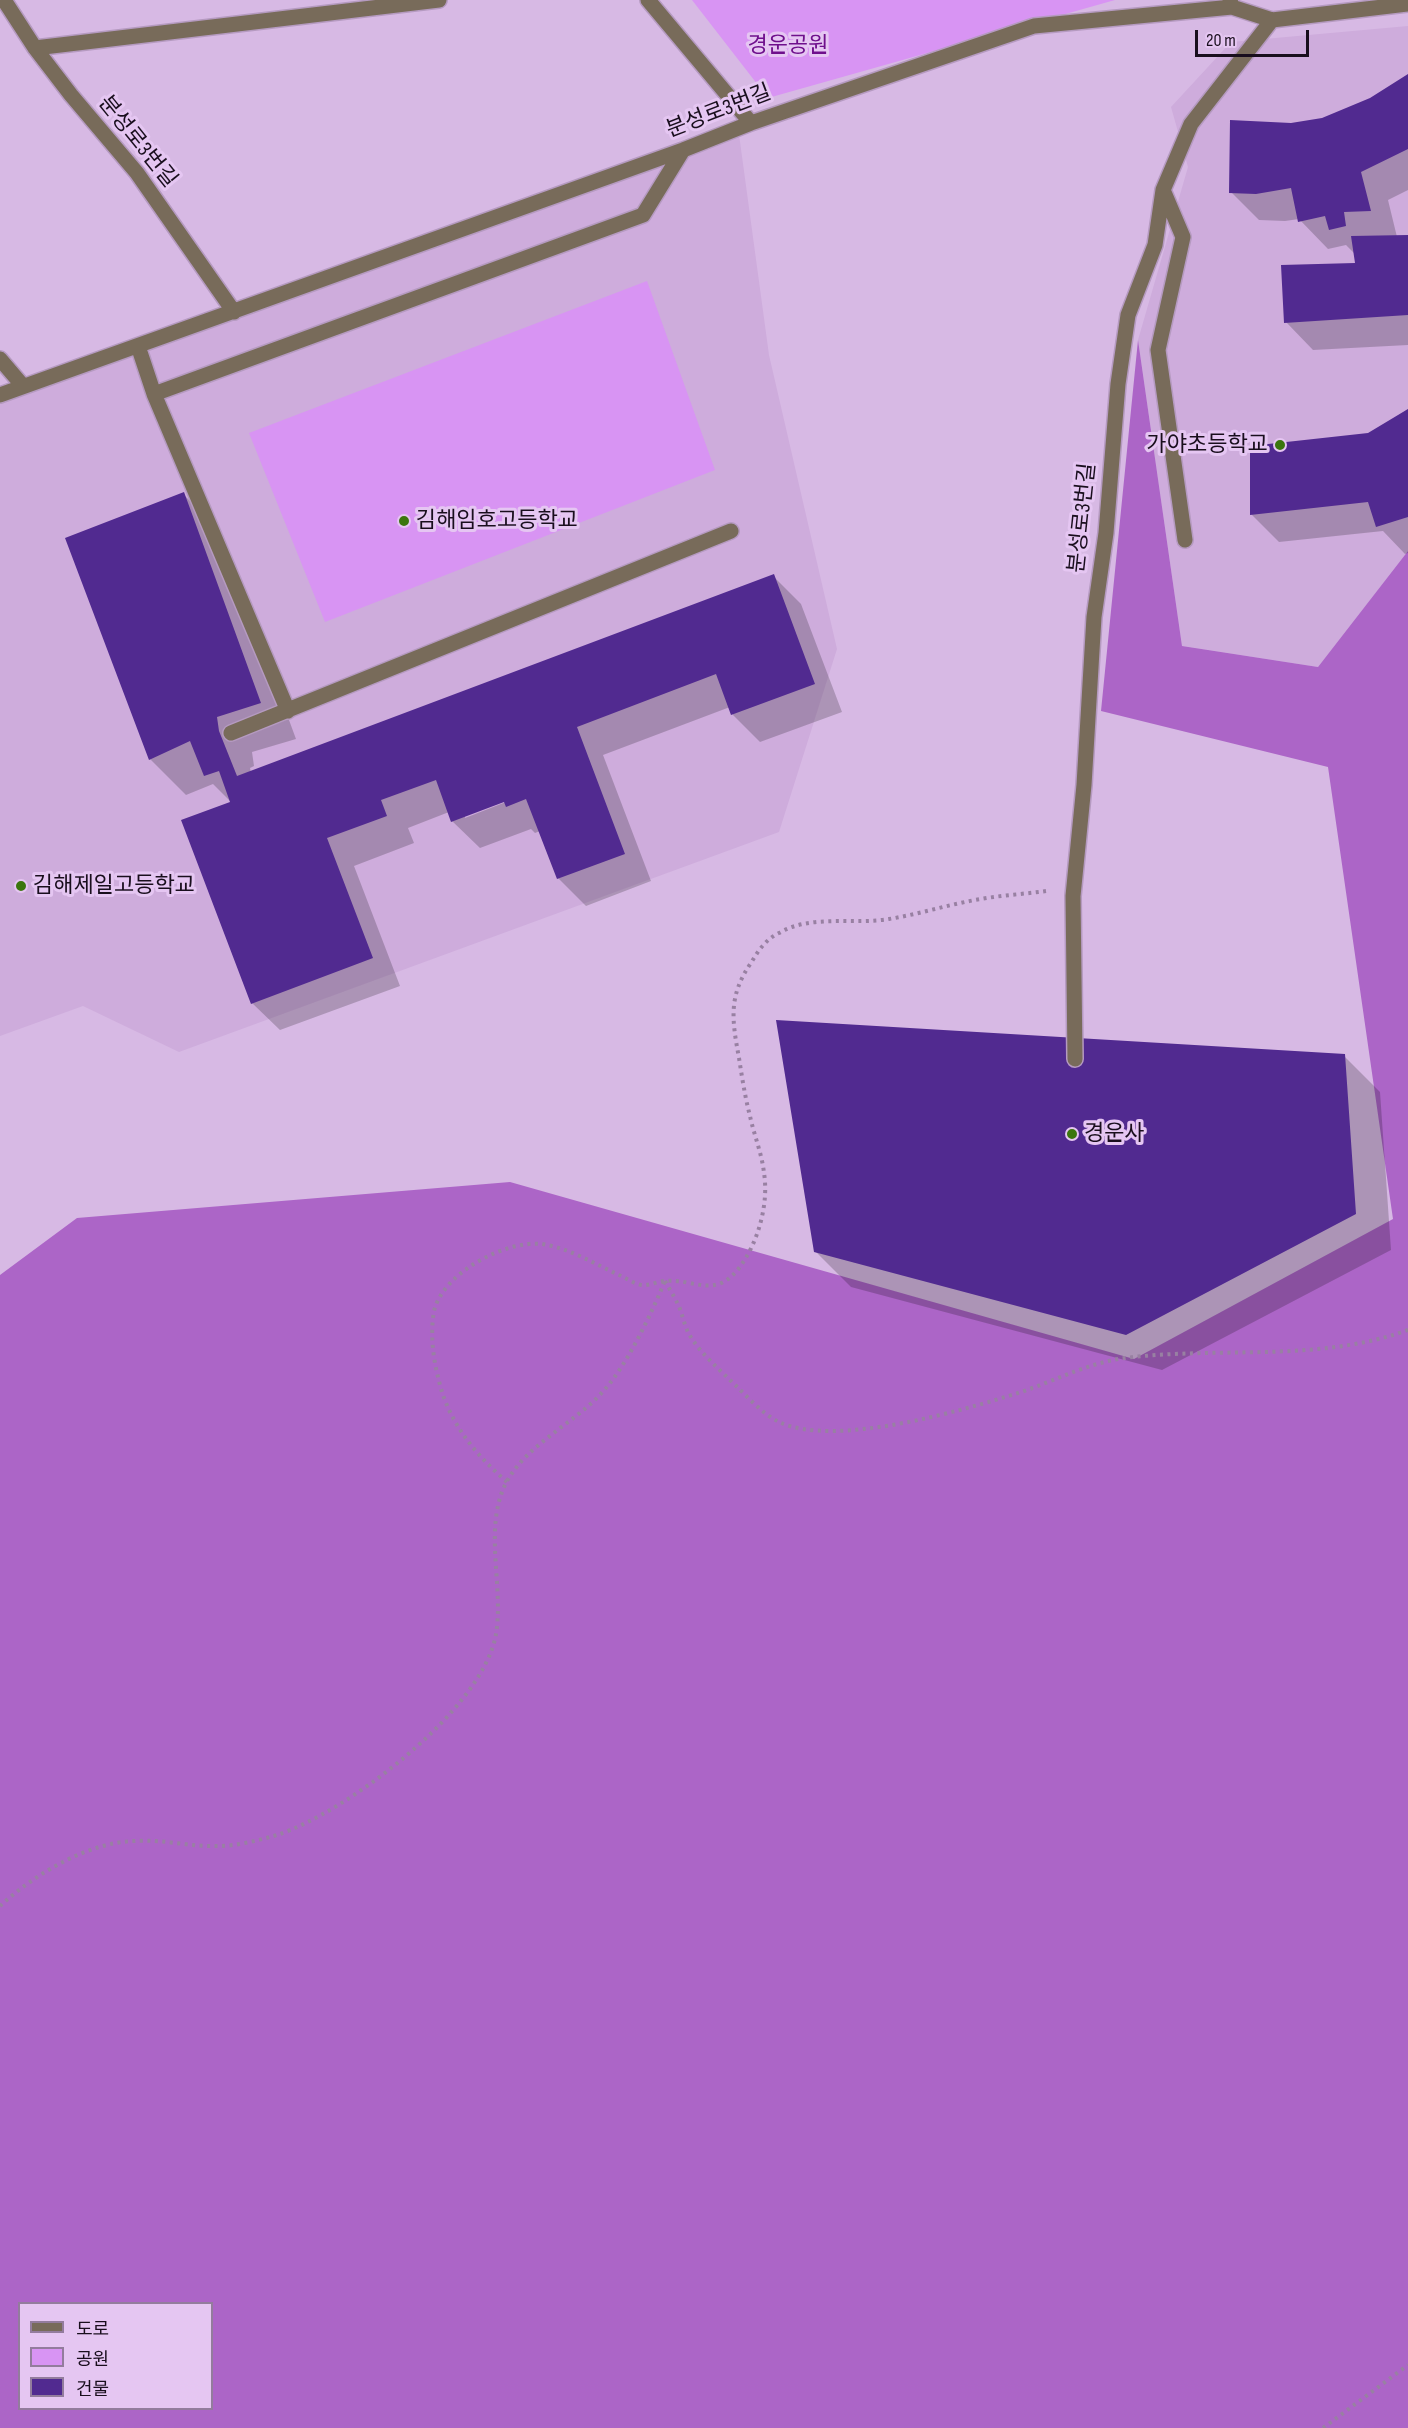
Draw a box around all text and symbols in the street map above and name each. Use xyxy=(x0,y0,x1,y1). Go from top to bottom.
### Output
scale bar xyxy=(1198,18,1312,56)
text: 20 m xyxy=(1206,30,1236,51)
park label: 경운공원 xyxy=(748,33,828,59)
street label: 분성로3번길 xyxy=(663,80,775,144)
street label: 분성로3번길 xyxy=(92,91,182,193)
place label: 가야초등학교 xyxy=(1147,432,1268,458)
marker: 가야초등학교 xyxy=(1273,438,1287,452)
street label: 분성로3번길 xyxy=(1064,462,1102,574)
place label: 김해임호고등학교 xyxy=(416,508,578,534)
marker: 김해임호고등학교 xyxy=(397,514,411,528)
place label: 김해제일고등학교 xyxy=(33,873,195,899)
marker: 김해제일고등학교 xyxy=(14,879,28,893)
place label: 경운사 xyxy=(1084,1121,1145,1147)
marker: 경운사 xyxy=(1065,1127,1079,1141)
legend xyxy=(18,2302,213,2410)
text: 도로 xyxy=(76,2319,109,2340)
text: 공원 xyxy=(76,2349,109,2370)
text: 건물 xyxy=(76,2379,109,2400)

